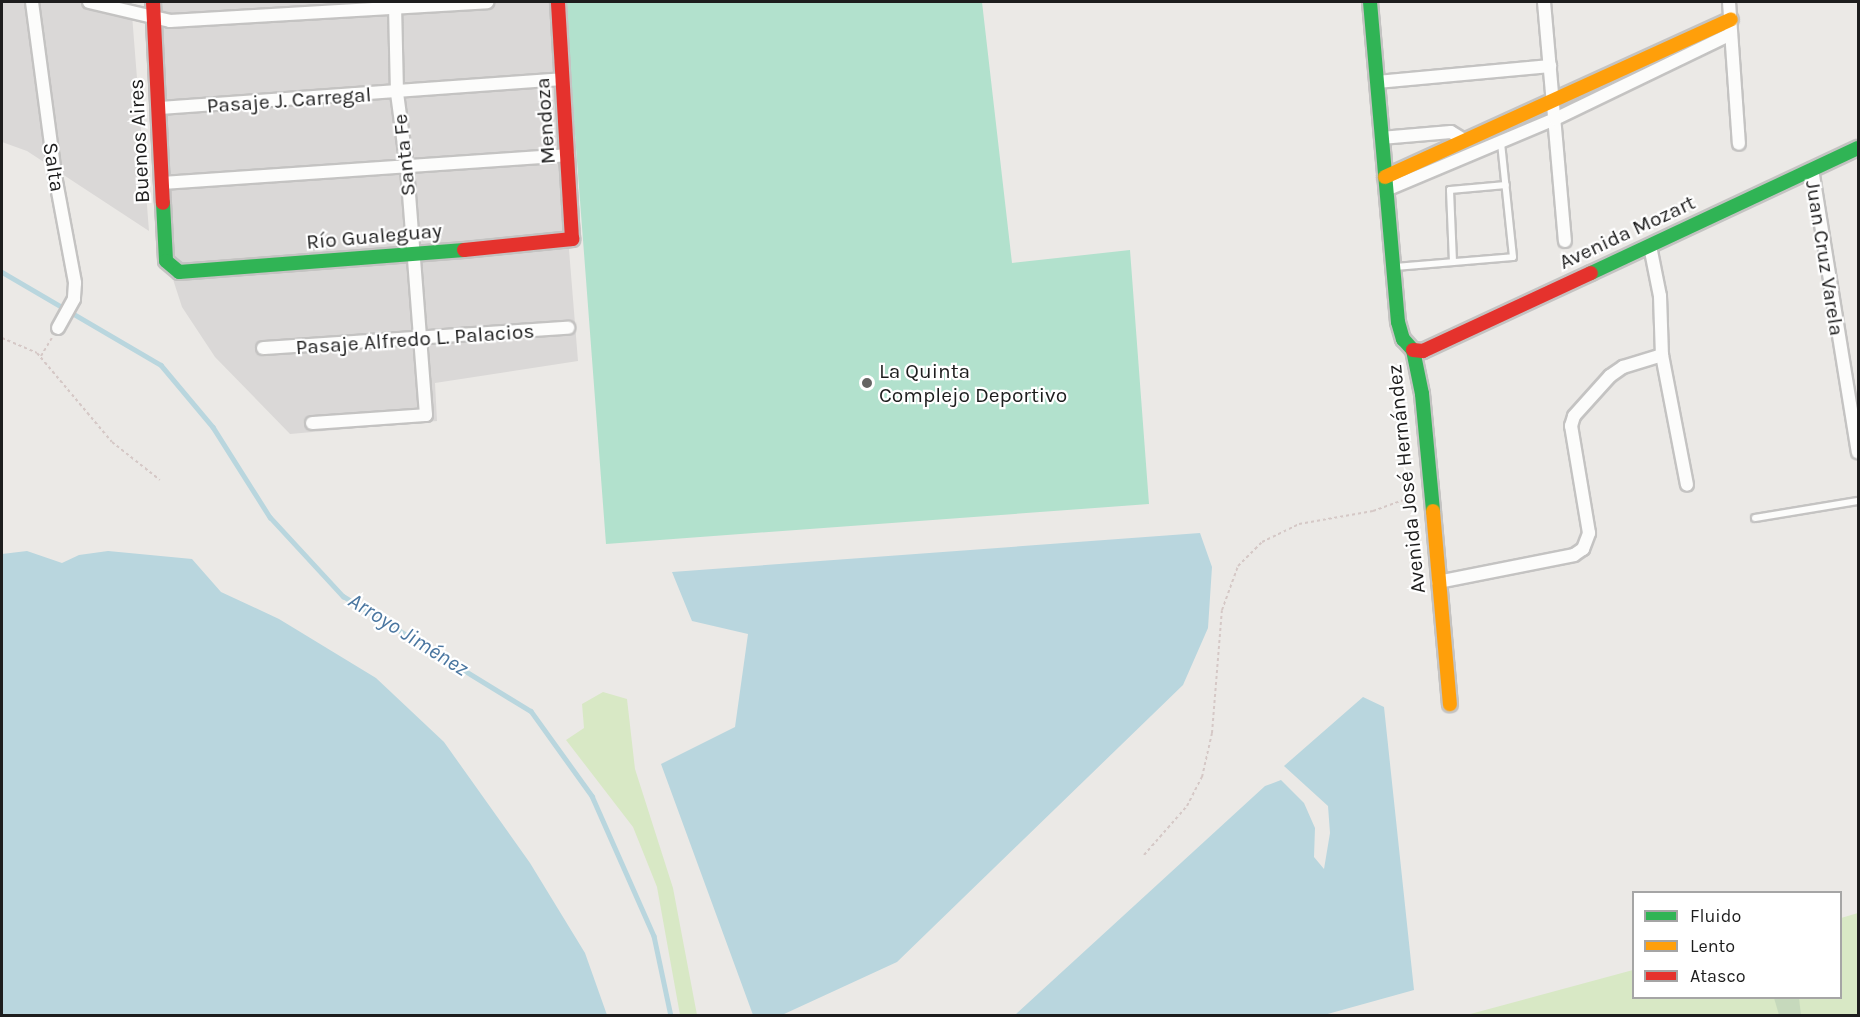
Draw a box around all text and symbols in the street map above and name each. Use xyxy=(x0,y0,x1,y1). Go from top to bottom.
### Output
street label: Mendoza xyxy=(529,77,561,165)
street label: Buenos Aires xyxy=(123,78,155,204)
street label: Pasaje J. Carregal xyxy=(206,82,372,118)
street label: Santa Fe xyxy=(387,113,421,197)
street label: Salta xyxy=(38,141,70,193)
street label: Juan Cruz Varela xyxy=(1800,178,1850,338)
street label: Avenida Mozart xyxy=(1555,189,1699,275)
street label: Río Gualeguay xyxy=(305,218,443,254)
street label: Pasaje Alfredo L. Palacios xyxy=(295,318,535,360)
place label: La Quinta Complejo Deportivo xyxy=(879,358,1067,408)
street label: Avenida José Hernández xyxy=(1381,363,1431,595)
marker: La Quinta Complejo Deportivo xyxy=(860,376,874,390)
water label: Arroyo Jiménez xyxy=(343,588,473,682)
legend xyxy=(1632,891,1842,999)
text: Fluido xyxy=(1690,905,1741,927)
text: Lento xyxy=(1690,935,1735,957)
text: Atasco xyxy=(1690,965,1746,987)

